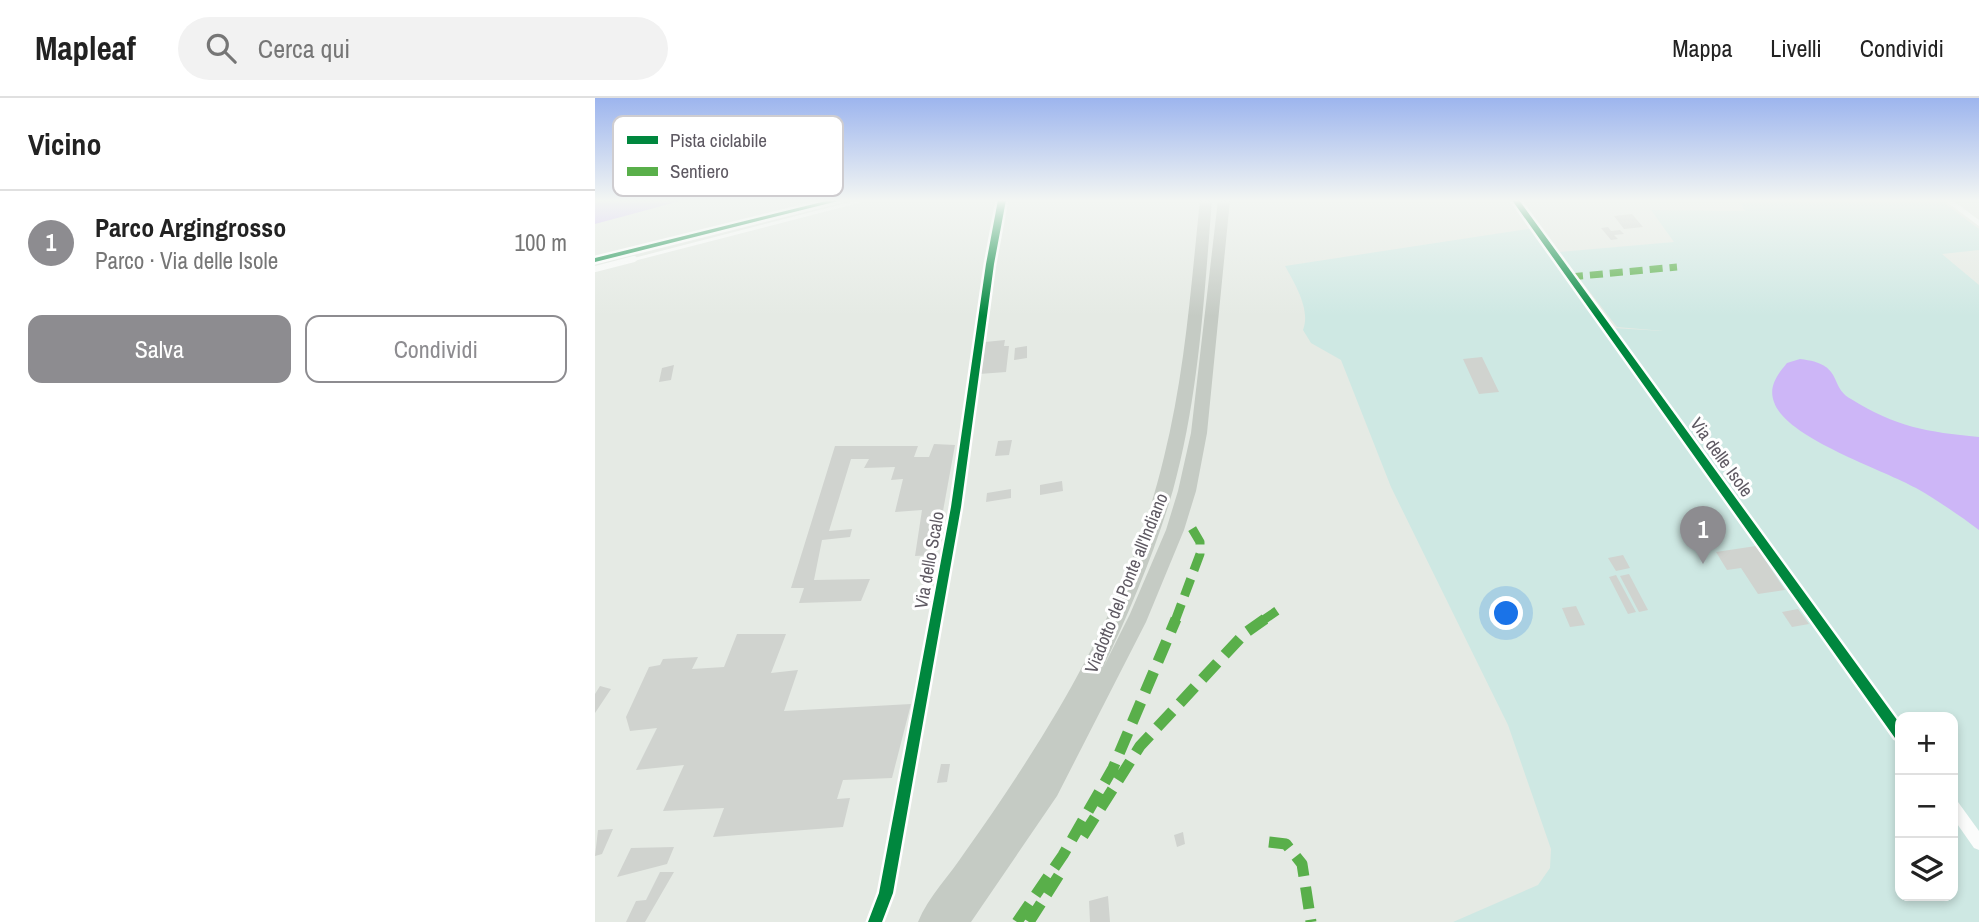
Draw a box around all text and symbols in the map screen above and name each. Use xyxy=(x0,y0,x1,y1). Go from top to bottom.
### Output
search box xyxy=(178,17,668,80)
text: Mapleaf xyxy=(35,26,136,70)
icon: search xyxy=(202,29,240,67)
text: Cerca qui xyxy=(258,31,350,66)
text: Mappa xyxy=(1672,32,1732,64)
text: Livelli xyxy=(1770,32,1822,64)
text: Condividi xyxy=(1860,32,1944,64)
legend xyxy=(613,116,843,196)
text: Vicino xyxy=(28,124,101,164)
text: Pista ciclabile xyxy=(670,127,767,153)
text: Sentiero xyxy=(670,158,729,184)
text: Parco Argingrosso xyxy=(95,210,286,245)
text: 1 xyxy=(46,227,56,258)
text: 100 m xyxy=(515,227,567,258)
text: Parco · Via delle Isole xyxy=(95,245,278,276)
button: Salva xyxy=(28,315,291,383)
button: Condividi xyxy=(305,315,567,383)
street label: Via delle Isole xyxy=(1685,412,1759,502)
street label: Viadotto del Ponte all'Indiano xyxy=(1078,489,1174,677)
pin: 1 xyxy=(1680,506,1726,564)
street label: Via dello Scalo xyxy=(908,509,950,611)
your location xyxy=(1489,596,1523,630)
map controls xyxy=(1895,712,1958,901)
button: + xyxy=(1895,712,1958,775)
button: − xyxy=(1895,775,1958,838)
button: layers xyxy=(1895,838,1958,901)

